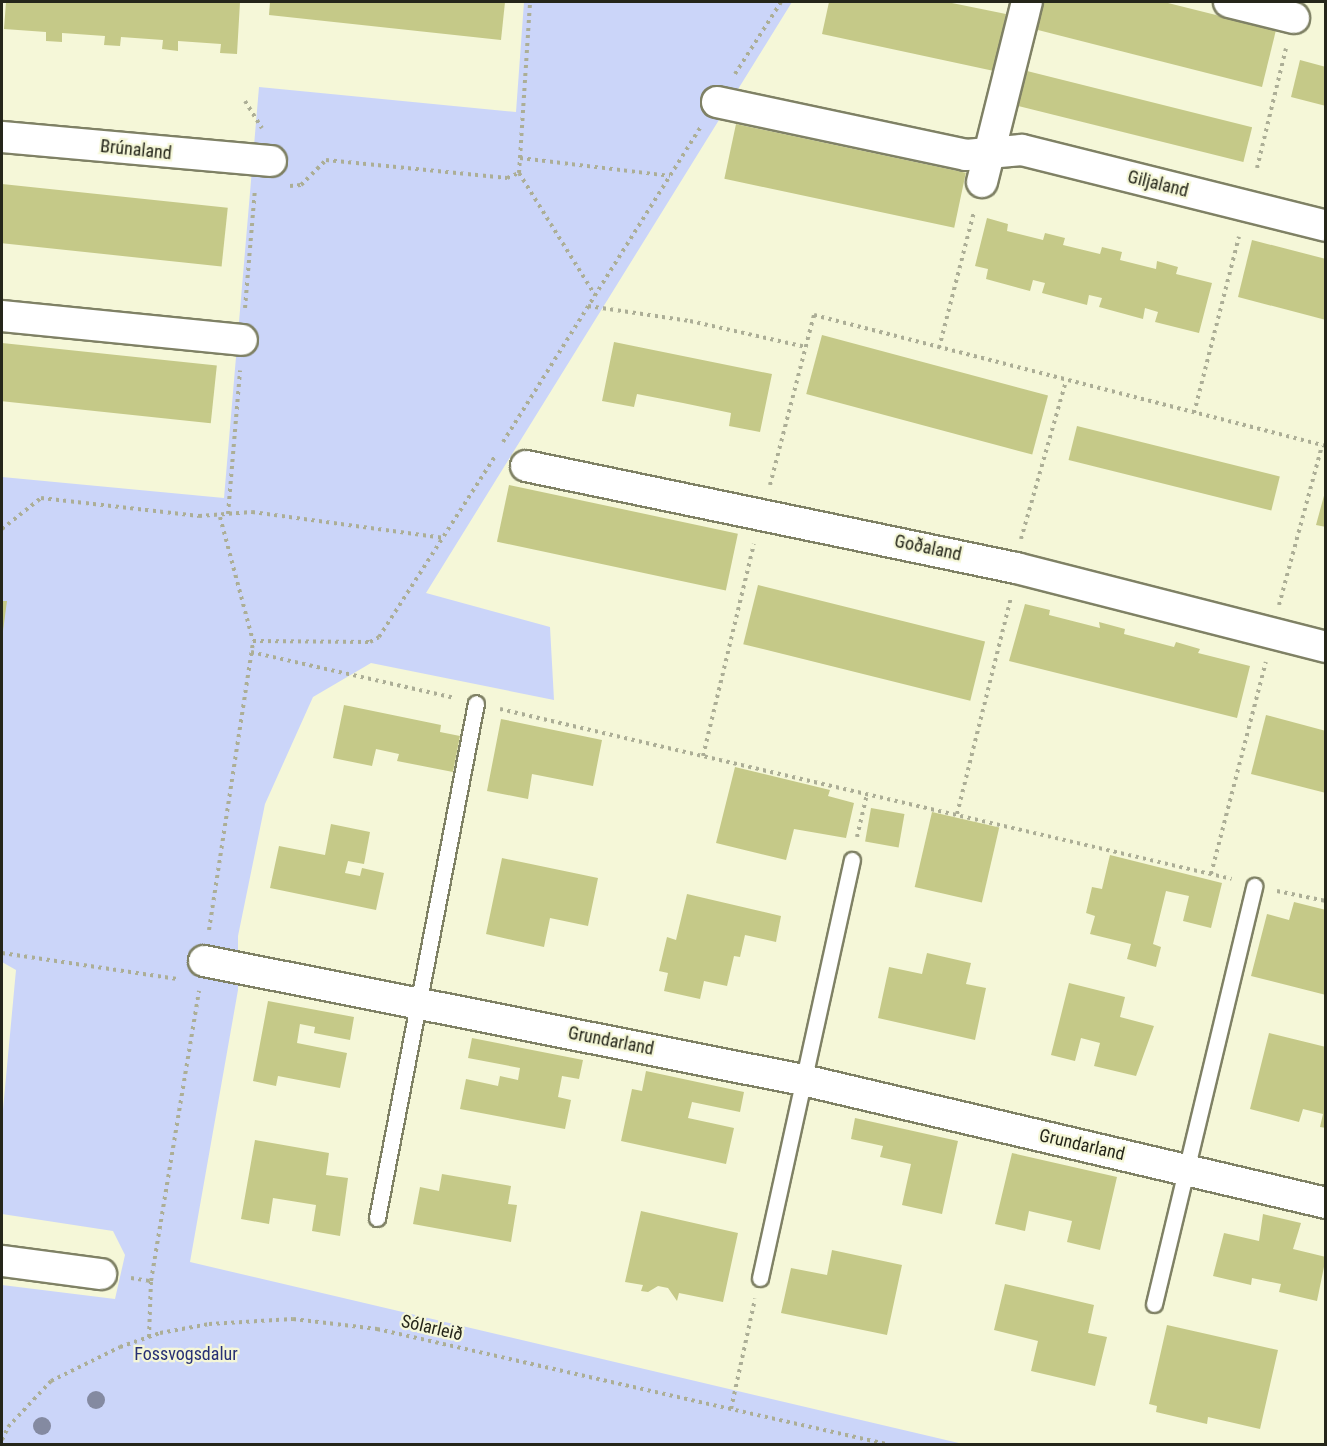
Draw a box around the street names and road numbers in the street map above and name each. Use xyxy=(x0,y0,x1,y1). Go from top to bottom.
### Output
street label: Brúnaland xyxy=(99,136,173,164)
street label: Giljaland xyxy=(1125,166,1191,202)
street label: Goðaland xyxy=(893,530,963,566)
street label: Grundarland xyxy=(566,1022,656,1060)
street label: Grundarland xyxy=(1037,1125,1127,1165)
street label: Sólarleið xyxy=(399,1310,465,1346)

